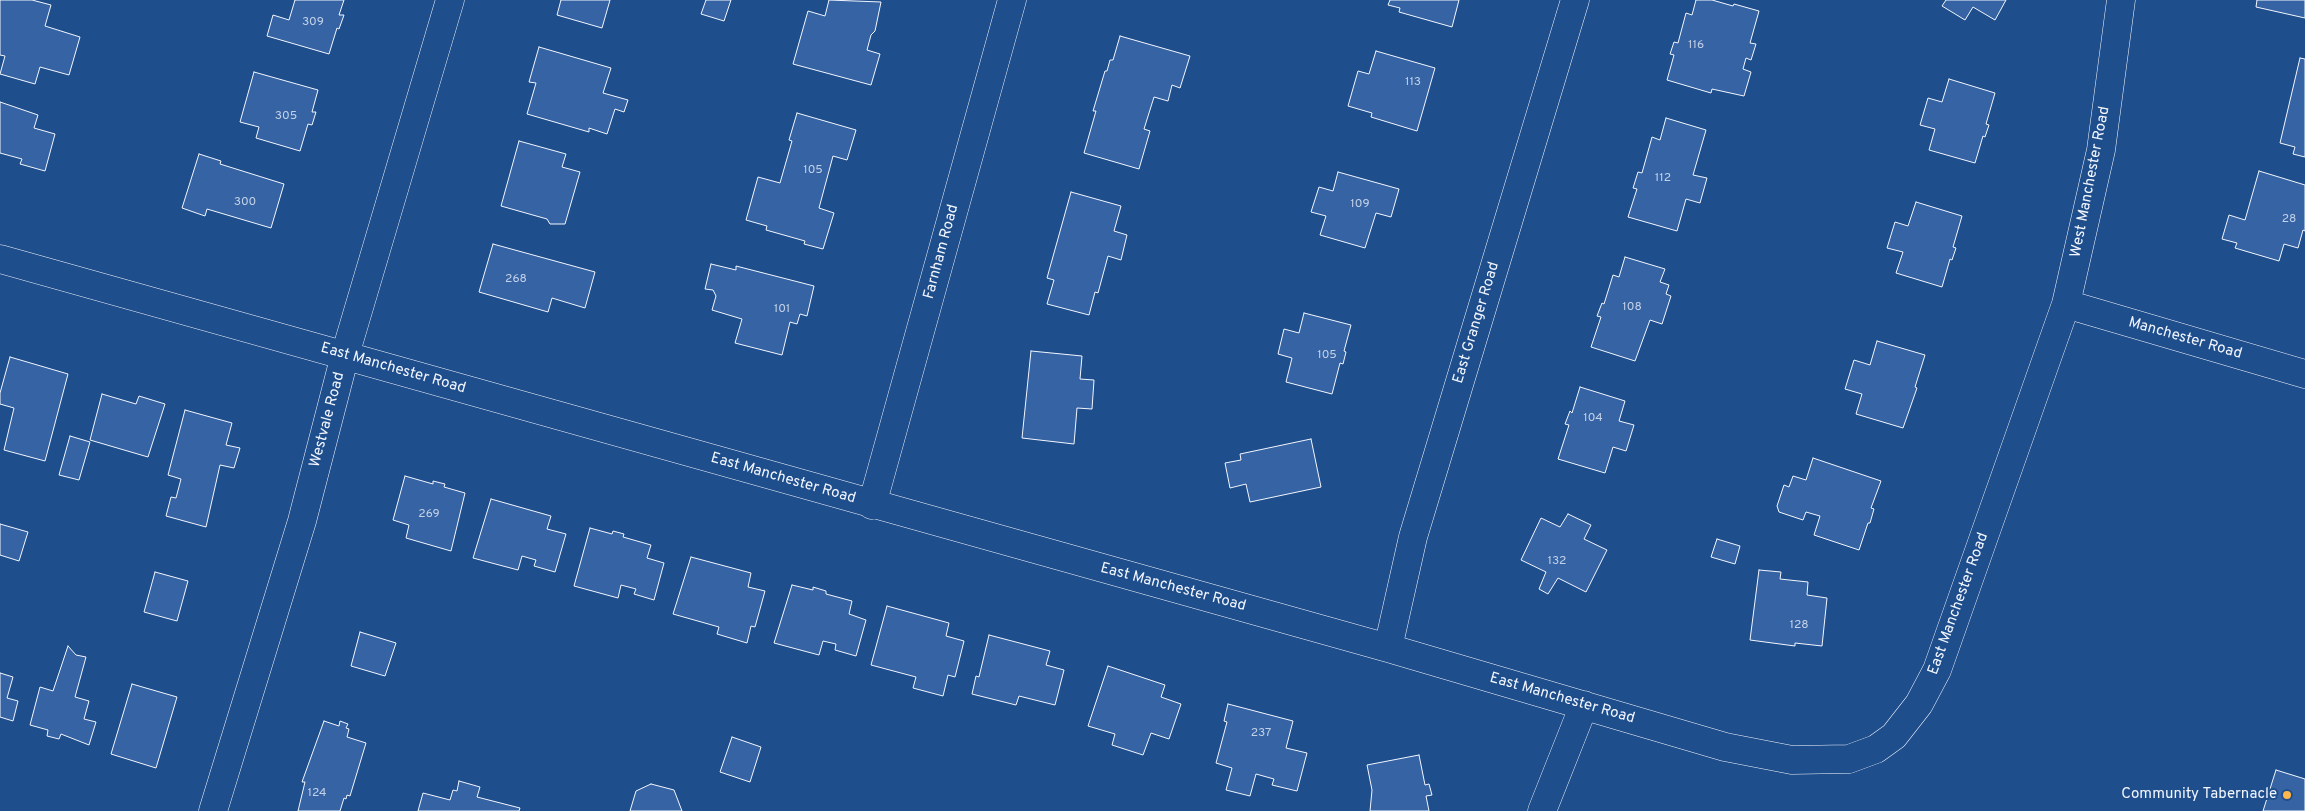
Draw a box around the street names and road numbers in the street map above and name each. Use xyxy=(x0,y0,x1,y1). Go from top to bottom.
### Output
street label: West Manchester Road xyxy=(2068,105,2114,259)
street label: Farnham Road xyxy=(921,203,963,301)
street label: East Granger Road xyxy=(1450,260,1504,386)
street label: Manchester Road xyxy=(2126,314,2244,364)
street label: East Manchester Road xyxy=(318,340,468,398)
street label: Westvale Road xyxy=(307,370,349,470)
street label: East Manchester Road xyxy=(708,450,858,508)
street label: East Manchester Road xyxy=(1925,530,1993,678)
street label: East Manchester Road xyxy=(1098,560,1248,616)
street label: East Manchester Road xyxy=(1487,670,1637,728)

